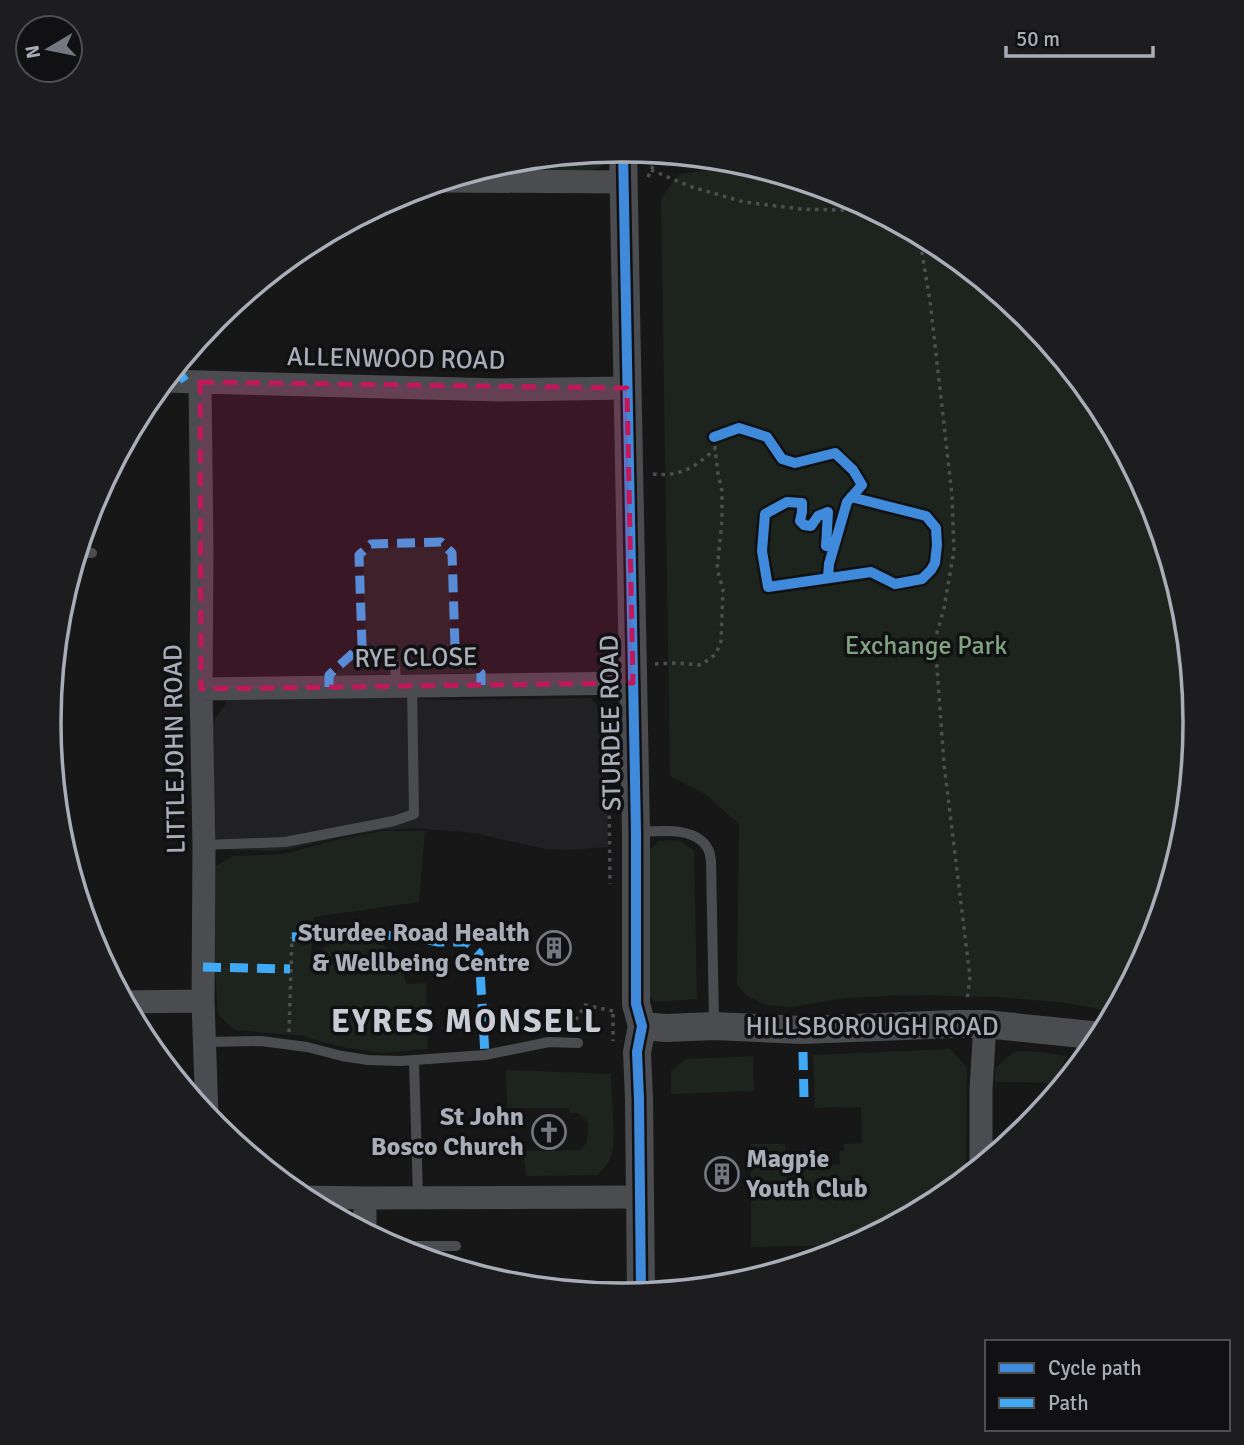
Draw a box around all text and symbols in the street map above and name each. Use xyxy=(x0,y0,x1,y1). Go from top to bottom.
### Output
north arrow xyxy=(14,14,84,84)
scale bar xyxy=(1006,14,1153,58)
text: 50 m xyxy=(1016,26,1060,52)
text: N xyxy=(20,43,46,60)
street label: ALLENWOOD ROAD xyxy=(287,341,505,377)
park label: Exchange Park xyxy=(845,630,1007,662)
street label: STURDEE ROAD xyxy=(593,635,629,811)
street label: RYE CLOSE xyxy=(354,641,478,675)
street label: LITTLEJOHN ROAD xyxy=(157,644,193,854)
place label: Sturdee Road Health & Wellbeing Centre xyxy=(298,917,530,979)
building icon: Sturdee Road Health & Wellbeing Centre xyxy=(535,929,573,967)
district label: EYRES MONSELL xyxy=(331,1001,603,1042)
street label: HILLSBOROUGH ROAD xyxy=(745,1011,999,1043)
place label: St John Bosco Church xyxy=(371,1101,524,1163)
church icon: St John Bosco Church xyxy=(530,1113,568,1151)
place label: Magpie Youth Club xyxy=(745,1143,868,1205)
building icon: Magpie Youth Club xyxy=(703,1155,741,1193)
legend xyxy=(985,1340,1230,1431)
text: Cycle path xyxy=(1048,1355,1142,1381)
text: Path xyxy=(1048,1390,1089,1416)

